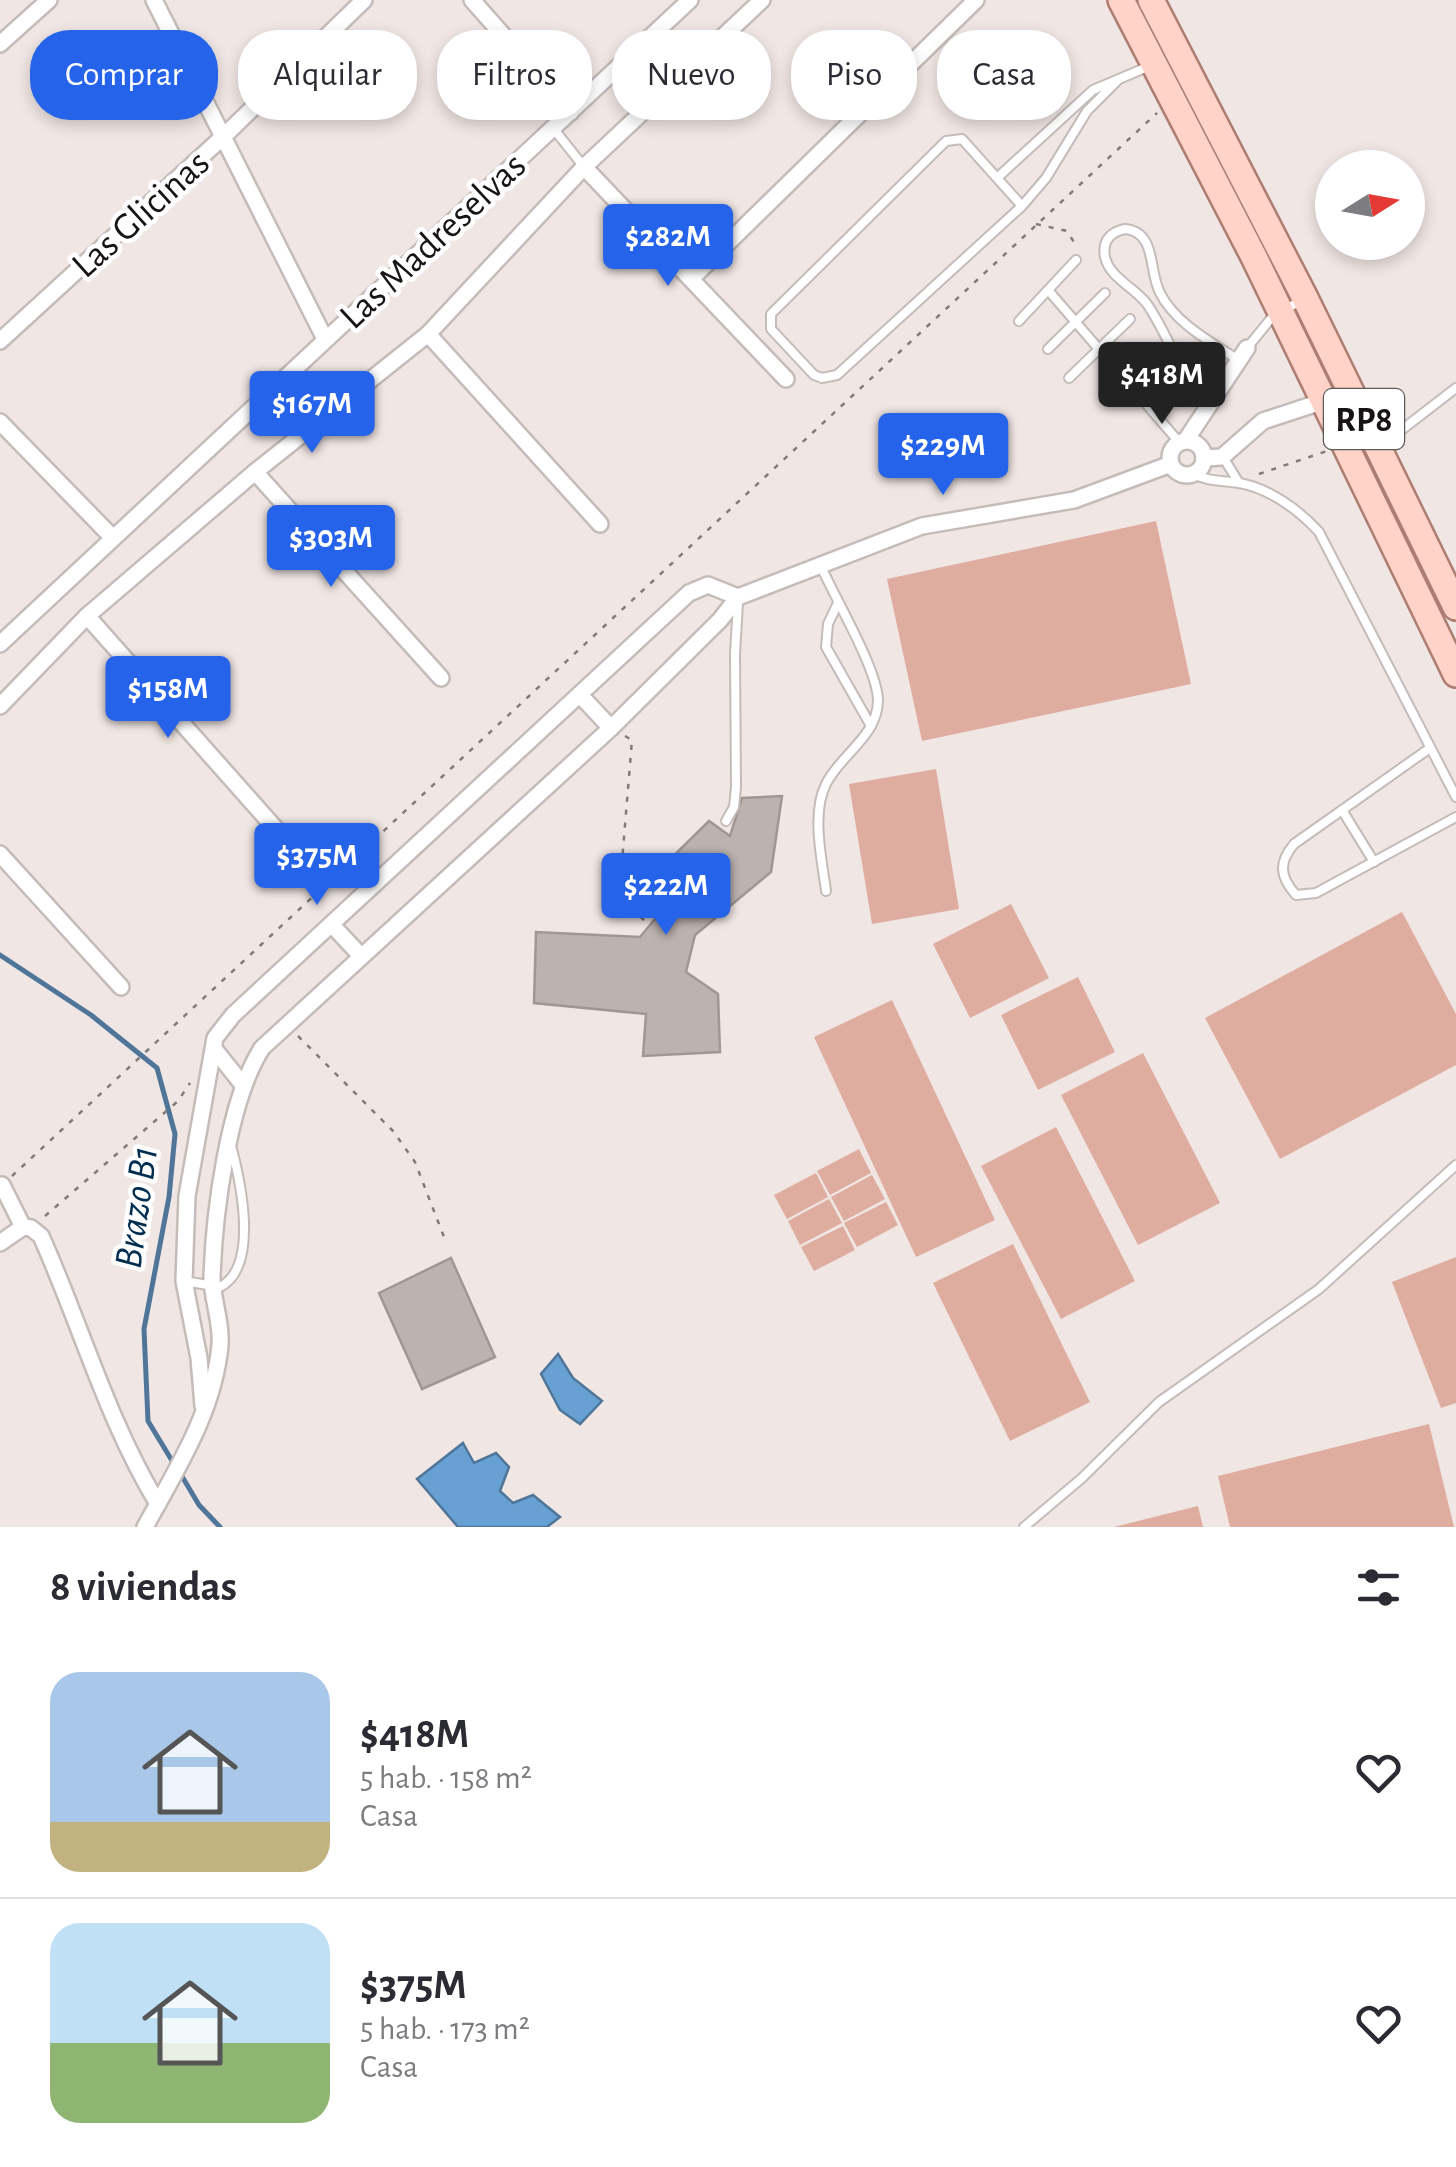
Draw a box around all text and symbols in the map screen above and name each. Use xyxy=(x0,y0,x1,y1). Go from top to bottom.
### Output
chip: Comprar xyxy=(30,30,218,120)
chip: Alquilar xyxy=(238,30,417,120)
chip: Filtros xyxy=(437,30,592,120)
chip: Nuevo xyxy=(612,30,771,120)
chip: Piso xyxy=(791,30,917,120)
chip: Casa xyxy=(937,30,1071,120)
street label: Las Glicinas xyxy=(66,144,217,285)
street label: Las Madreselvas xyxy=(333,146,533,337)
north arrow xyxy=(1315,150,1425,260)
map controls xyxy=(1315,150,1425,260)
pin: $282M xyxy=(598,204,738,289)
text: $282M xyxy=(625,220,711,252)
pin: $418M xyxy=(1092,342,1232,427)
text: $418M xyxy=(1120,358,1204,390)
pin: $167M xyxy=(242,371,382,456)
text: $167M xyxy=(272,387,352,419)
road number: RP8 xyxy=(1324,389,1404,449)
pin: $229M xyxy=(873,413,1013,498)
text: $229M xyxy=(900,429,986,461)
pin: $303M xyxy=(261,505,401,590)
text: $303M xyxy=(289,521,373,553)
pin: $158M xyxy=(98,656,238,741)
text: $158M xyxy=(127,672,209,704)
pin: $375M xyxy=(247,823,387,908)
text: $375M xyxy=(276,839,358,871)
pin: $222M xyxy=(596,853,736,938)
text: $222M xyxy=(623,869,709,901)
water label: Brazo B1 xyxy=(109,1143,165,1271)
icon: filters xyxy=(1351,1560,1406,1615)
text: 8 viviendas xyxy=(50,1566,237,1608)
icon: home xyxy=(130,1712,250,1832)
text: $418M xyxy=(360,1713,469,1755)
icon: heart xyxy=(1351,1745,1406,1800)
text: 5 hab. · 158 m² xyxy=(360,1762,532,1794)
text: Casa xyxy=(360,1800,418,1832)
icon: home xyxy=(130,1963,250,2083)
text: $375M xyxy=(360,1964,467,2006)
icon: heart xyxy=(1351,1996,1406,2051)
text: 5 hab. · 173 m² xyxy=(360,2013,530,2045)
text: Casa xyxy=(360,2051,418,2083)

